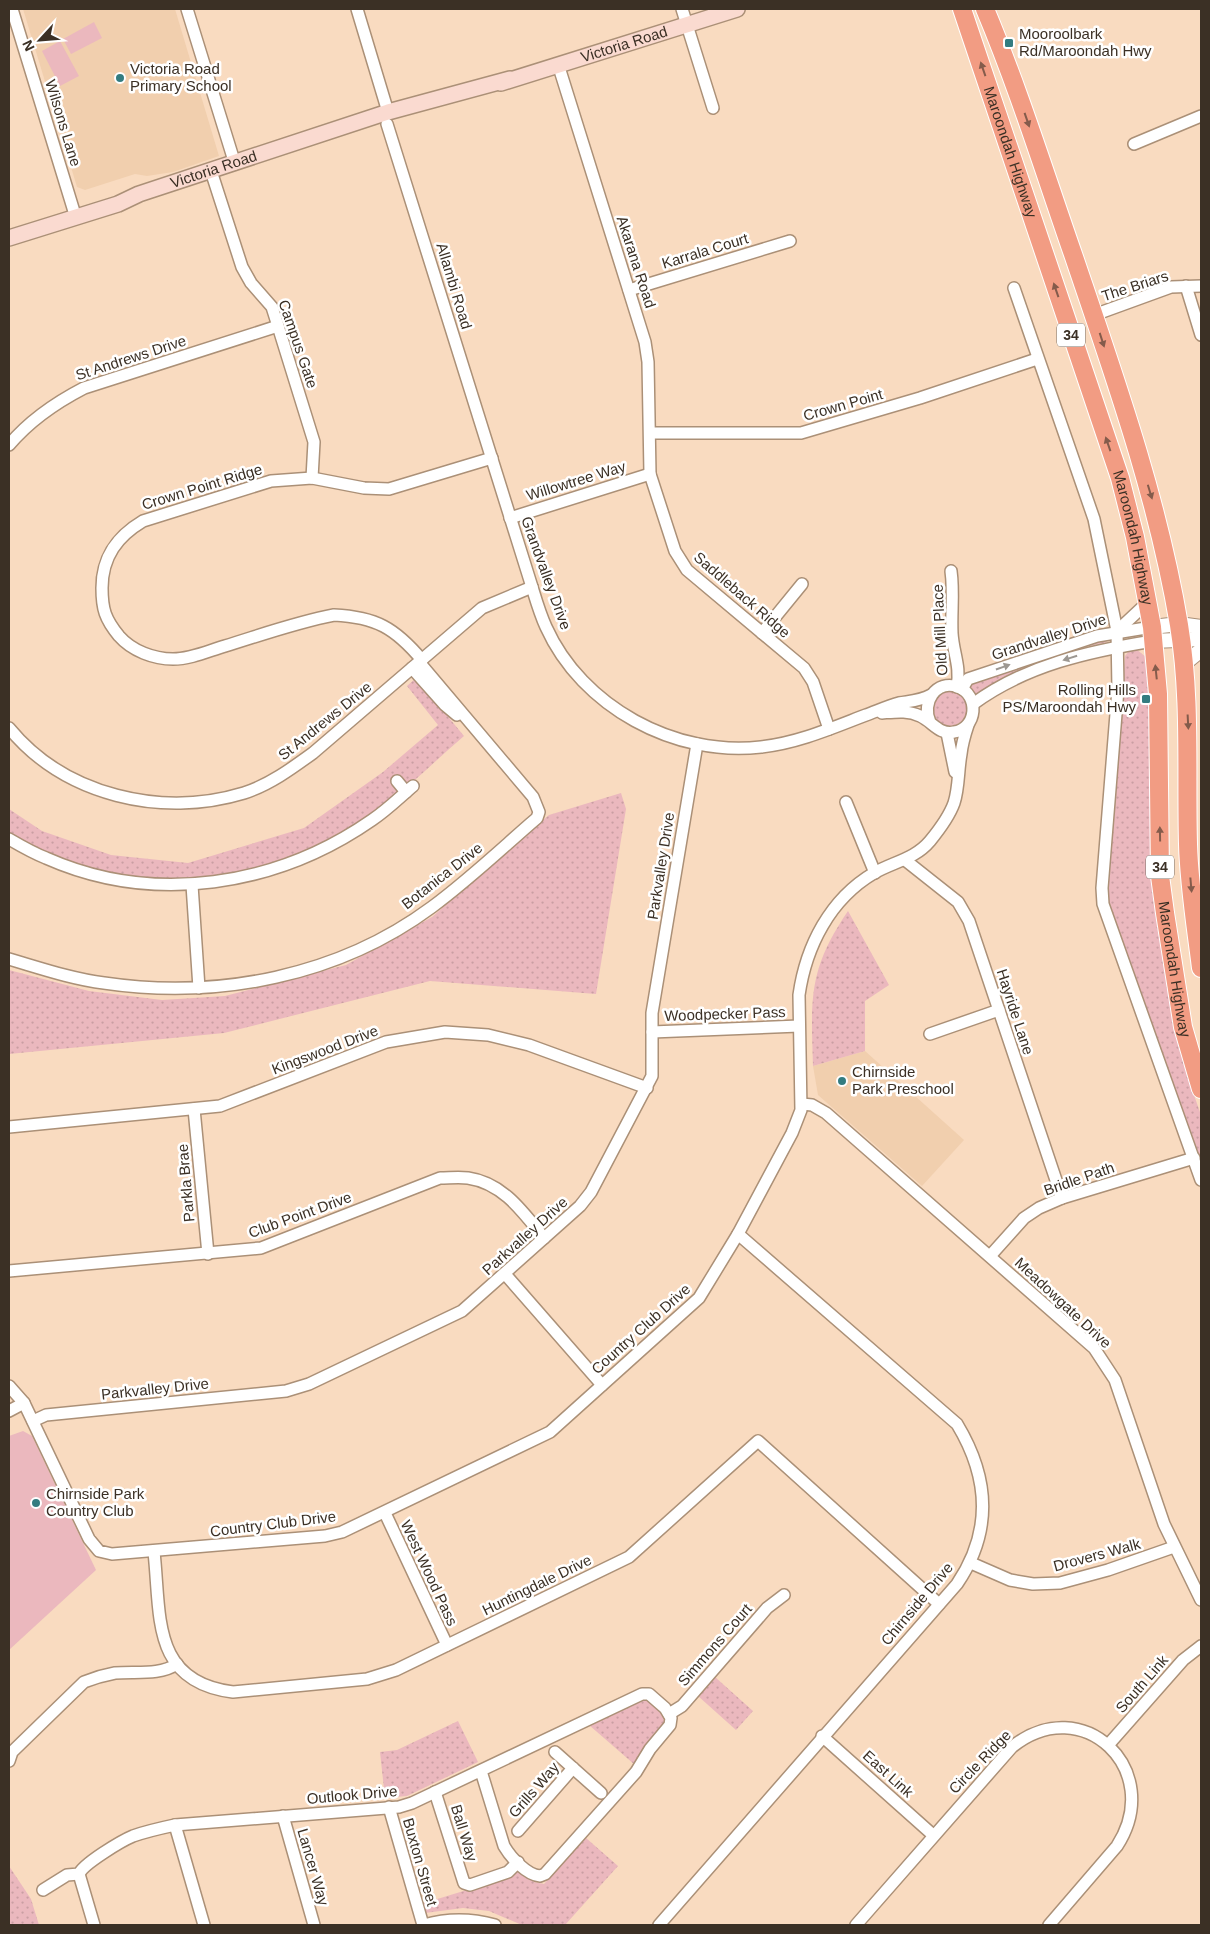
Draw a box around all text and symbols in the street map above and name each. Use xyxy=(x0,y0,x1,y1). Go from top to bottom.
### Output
north arrow xyxy=(15,15,65,65)
street label: Victoria Road xyxy=(579,22,669,65)
place label: Mooroolbark Rd/Maroondah Hwy xyxy=(1019,25,1152,59)
marker: Mooroolbark Rd/Maroondah Hwy xyxy=(1003,37,1015,49)
text: N xyxy=(19,38,38,54)
place label: Victoria Road Primary School xyxy=(130,60,232,94)
one-way arrow xyxy=(978,62,986,77)
marker: Victoria Road Primary School xyxy=(114,72,126,84)
street label: Wilsons Lane xyxy=(42,77,85,168)
street label: Maroondah Highway xyxy=(981,84,1041,220)
one-way arrow xyxy=(1023,113,1031,128)
street label: Victoria Road xyxy=(168,147,259,191)
street label: Akarana Road xyxy=(614,214,659,310)
street label: Karrala Court xyxy=(660,229,751,272)
street label: Allambi Road xyxy=(433,241,476,331)
street label: The Briars xyxy=(1099,267,1170,304)
one-way arrow xyxy=(1052,282,1060,297)
street label: Campus Gate xyxy=(275,297,322,390)
road number: 34 xyxy=(1057,324,1085,346)
street label: St Andrews Drive xyxy=(74,332,188,383)
one-way arrow xyxy=(1098,333,1106,348)
street label: Crown Point xyxy=(801,385,885,424)
one-way arrow xyxy=(1104,436,1111,451)
street label: Willowtree Way xyxy=(524,457,628,504)
street label: Crown Point Ridge xyxy=(140,460,264,513)
street label: Maroondah Highway xyxy=(1110,468,1157,607)
one-way arrow xyxy=(1146,484,1154,499)
street label: Grandvalley Drive xyxy=(518,514,575,632)
street label: Saddleback Ridge xyxy=(691,548,794,641)
street label: Old Mill Place xyxy=(929,584,950,676)
street label: Grandvalley Drive xyxy=(990,610,1108,663)
one-way arrow xyxy=(1063,655,1078,662)
one-way arrow xyxy=(995,663,1010,670)
one-way arrow xyxy=(1152,664,1160,680)
street label: St Andrews Drive xyxy=(275,678,375,763)
place label: Rolling Hills PS/Maroondah Hwy xyxy=(1003,681,1136,715)
marker: Rolling Hills PS/Maroondah Hwy xyxy=(1140,693,1152,705)
one-way arrow xyxy=(1184,715,1192,731)
street label: Parkvalley Drive xyxy=(644,811,677,921)
one-way arrow xyxy=(1156,826,1164,842)
street label: Botanica Drive xyxy=(398,839,485,912)
road number: 34 xyxy=(1146,856,1174,879)
one-way arrow xyxy=(1187,877,1195,893)
street label: Maroondah Highway xyxy=(1155,900,1195,1040)
street label: Hayride Lane xyxy=(994,967,1037,1057)
street label: Woodpecker Pass xyxy=(664,1003,786,1024)
street label: Kingswood Drive xyxy=(269,1021,380,1078)
place label: Chirnside Park Preschool xyxy=(852,1063,954,1097)
marker: Chirnside Park Preschool xyxy=(836,1075,848,1087)
street label: Parkla Brae xyxy=(174,1143,197,1223)
street label: Bridle Path xyxy=(1041,1159,1116,1199)
street label: Club Point Drive xyxy=(246,1188,354,1241)
street label: Parkvalley Drive xyxy=(479,1193,571,1278)
street label: Meadowgate Drive xyxy=(1012,1254,1115,1351)
street label: Country Club Drive xyxy=(588,1280,693,1377)
street label: Parkvalley Drive xyxy=(100,1374,210,1403)
place label: Chirnside Park Country Club xyxy=(46,1485,145,1519)
marker: Chirnside Park Country Club xyxy=(30,1497,42,1509)
street label: Country Club Drive xyxy=(209,1507,337,1540)
street label: West Wood Pass xyxy=(398,1517,461,1628)
street label: Drovers Walk xyxy=(1051,1535,1143,1574)
street label: Huntingdale Drive xyxy=(479,1551,594,1618)
street label: Chirnside Drive xyxy=(877,1559,956,1648)
street label: Simmons Court xyxy=(674,1599,755,1689)
street label: South Link xyxy=(1112,1651,1172,1716)
street label: Circle Ridge xyxy=(945,1726,1014,1797)
street label: East Link xyxy=(860,1747,917,1801)
street label: Grills Way xyxy=(505,1758,563,1821)
street label: Outlook Drive xyxy=(306,1782,398,1807)
street label: Ball Way xyxy=(448,1802,481,1864)
street label: Buxton Street xyxy=(400,1816,441,1909)
street label: Lancer Way xyxy=(294,1826,333,1908)

